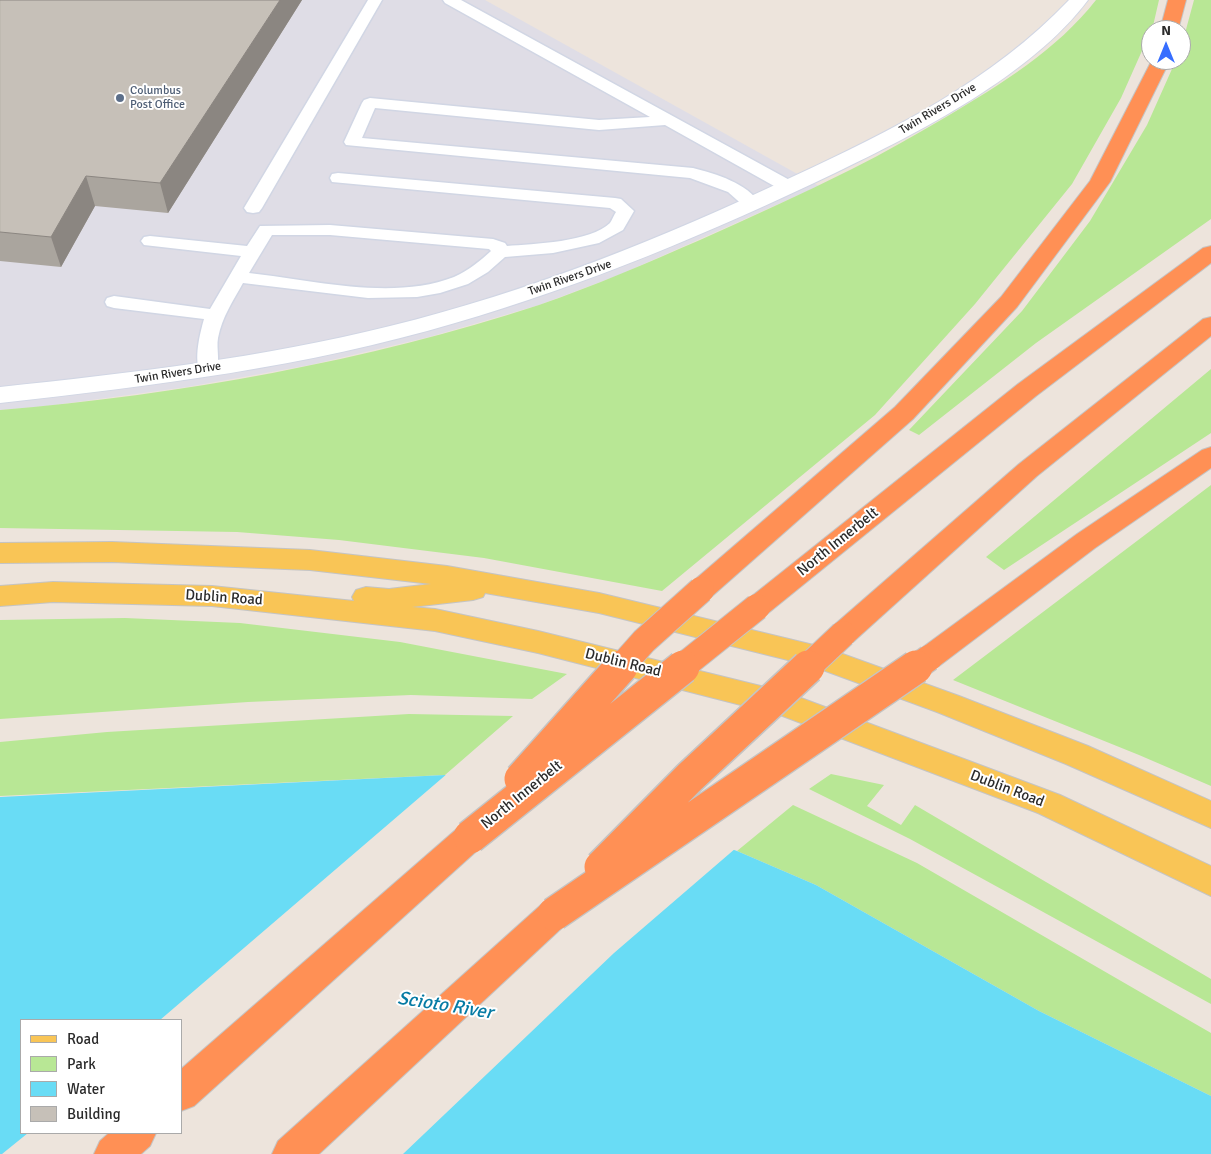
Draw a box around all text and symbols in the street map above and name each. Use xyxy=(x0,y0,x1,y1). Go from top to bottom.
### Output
north arrow xyxy=(1141,20,1191,70)
text: N xyxy=(1161,22,1171,39)
street label: Twin Rivers Drive xyxy=(897,80,979,138)
place label: Columbus Post Office xyxy=(130,84,185,112)
marker: Columbus Post Office xyxy=(114,92,126,104)
street label: Twin Rivers Drive xyxy=(526,257,614,299)
street label: Twin Rivers Drive xyxy=(134,359,222,387)
street label: North Innerbelt xyxy=(794,504,882,580)
street label: Dublin Road xyxy=(185,586,263,610)
street label: Dublin Road xyxy=(583,645,663,681)
street label: North Innerbelt xyxy=(478,757,566,833)
street label: Dublin Road xyxy=(967,767,1047,811)
water label: Scioto River xyxy=(396,987,494,1025)
legend xyxy=(20,1019,182,1134)
text: Road xyxy=(67,1030,99,1048)
text: Park xyxy=(67,1055,96,1073)
text: Water xyxy=(67,1080,105,1098)
text: Building xyxy=(67,1105,121,1123)

